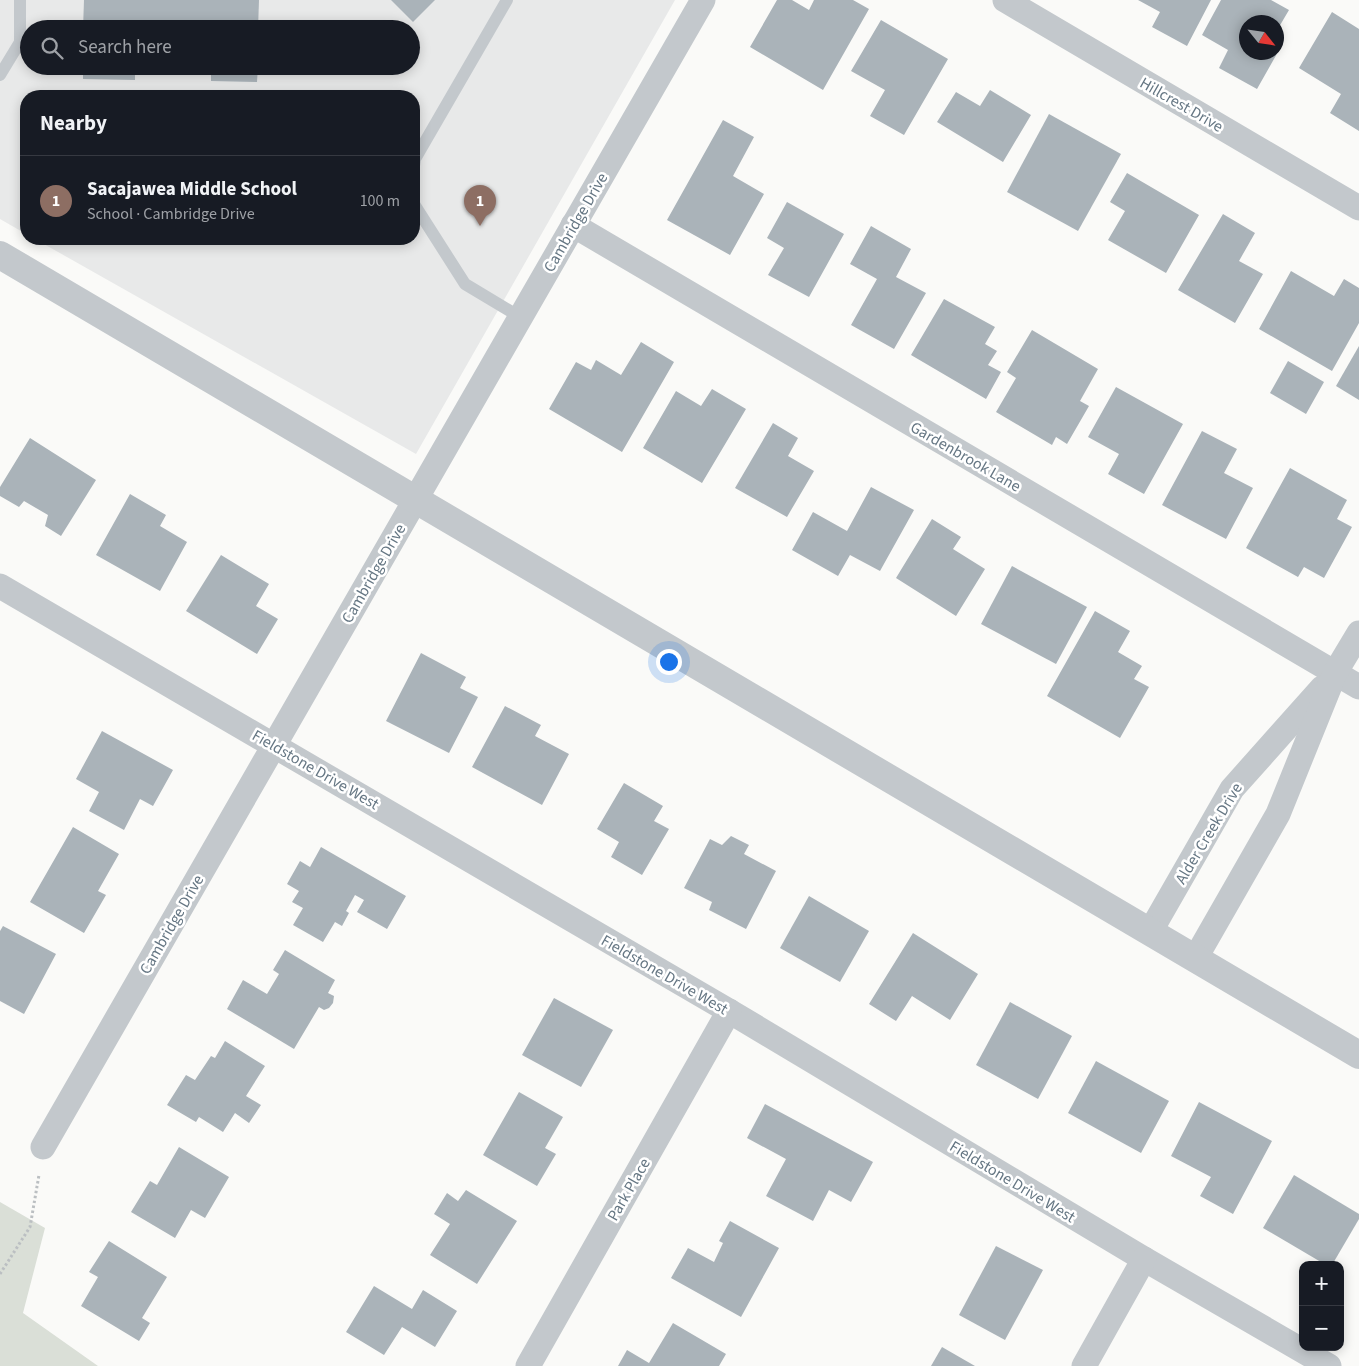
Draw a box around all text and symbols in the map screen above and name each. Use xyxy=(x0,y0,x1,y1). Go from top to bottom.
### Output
north arrow xyxy=(1239,15,1284,60)
search box xyxy=(20,20,420,75)
icon: search xyxy=(38,34,66,62)
text: Search here xyxy=(78,34,172,61)
street label: Hillcrest Drive xyxy=(1136,72,1227,138)
text: Nearby xyxy=(40,108,107,138)
street label: Cambridge Drive xyxy=(539,169,613,276)
text: Sacajawea Middle School xyxy=(87,176,297,203)
pin: 1 xyxy=(464,185,496,226)
text: 1 xyxy=(52,190,60,212)
text: 100 m xyxy=(360,190,400,212)
text: School · Cambridge Drive xyxy=(87,203,255,225)
street label: Gardenbrook Lane xyxy=(906,416,1025,497)
street label: Cambridge Drive xyxy=(337,520,411,627)
your location xyxy=(656,649,682,675)
street label: Fieldstone Drive West xyxy=(248,725,383,815)
street label: Alder Creek Drive xyxy=(1170,779,1248,888)
street label: Cambridge Drive xyxy=(135,871,209,978)
street label: Fieldstone Drive West xyxy=(597,930,732,1020)
street label: Fieldstone Drive West xyxy=(946,1136,1080,1228)
street label: Park Place xyxy=(602,1154,656,1225)
map controls xyxy=(1299,1261,1344,1351)
button: + xyxy=(1299,1261,1344,1306)
button: − xyxy=(1299,1306,1344,1351)

